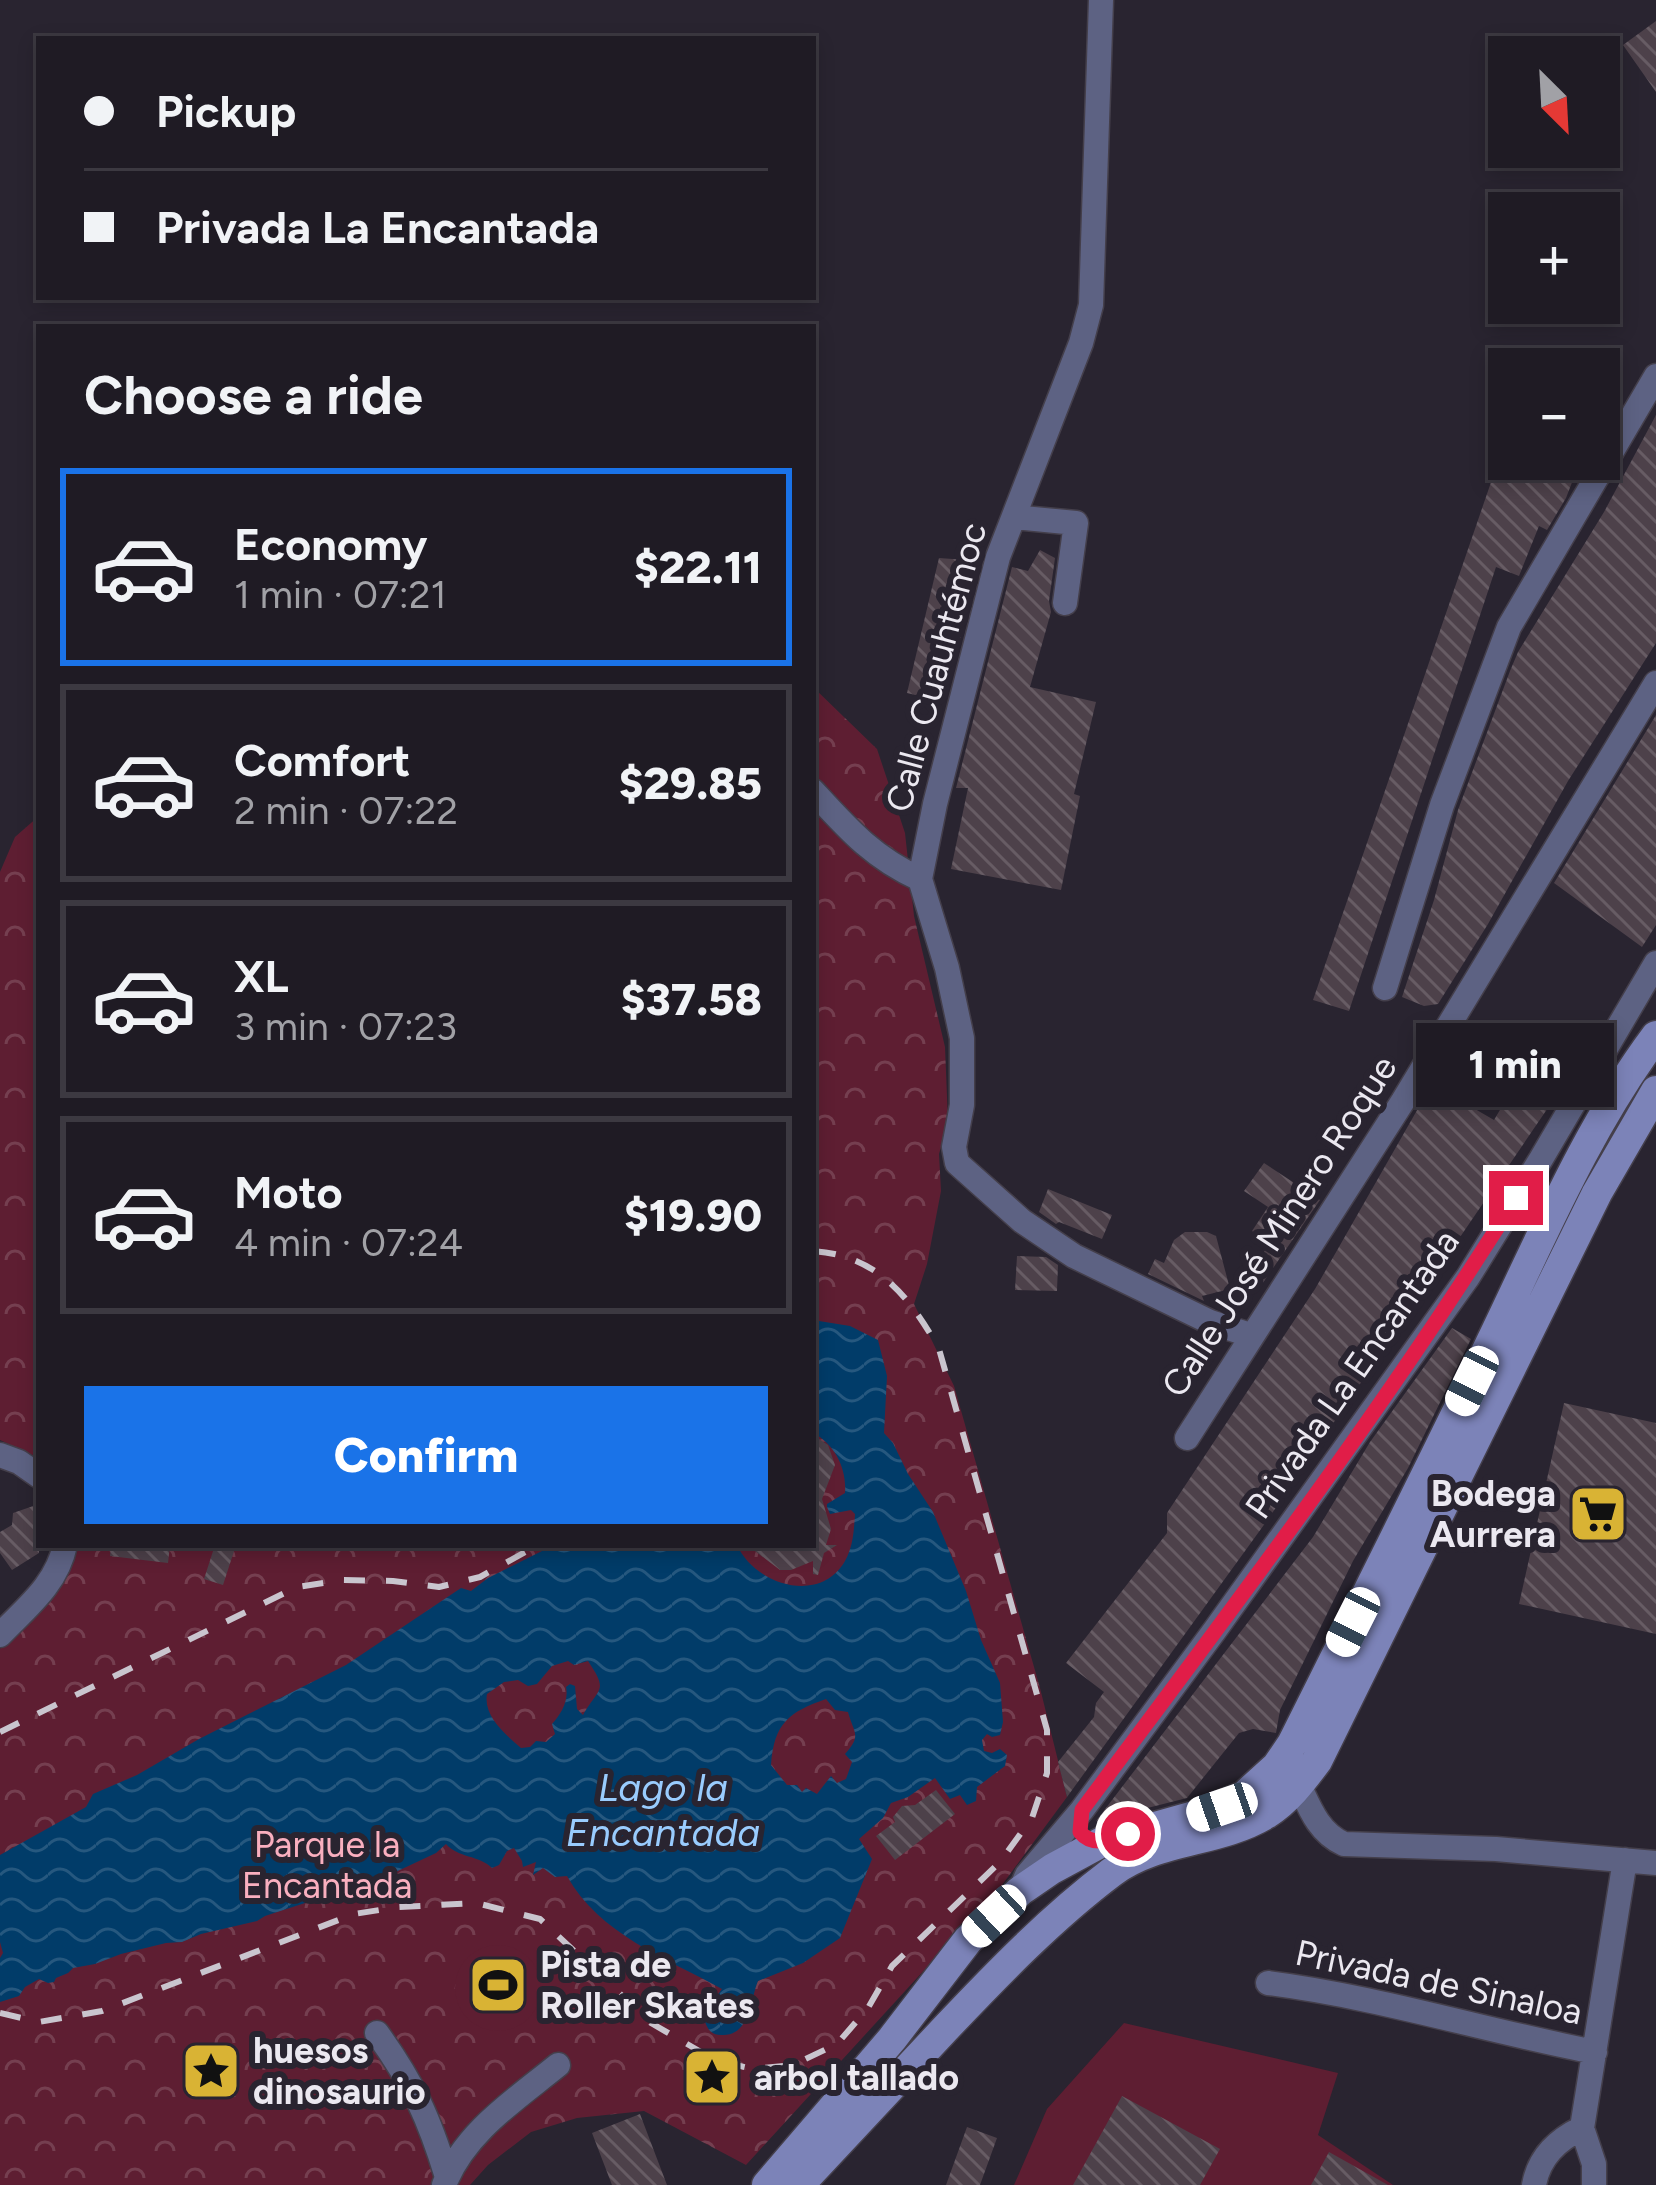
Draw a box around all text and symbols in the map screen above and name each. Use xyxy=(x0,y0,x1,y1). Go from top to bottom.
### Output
north arrow xyxy=(1488,36,1620,168)
map controls xyxy=(1488,36,1620,480)
text: Pickup xyxy=(156,84,296,138)
button: + xyxy=(1488,192,1620,324)
text: Privada La Encantada xyxy=(156,200,599,254)
button: − xyxy=(1488,348,1620,480)
text: Choose a ride xyxy=(84,363,423,428)
icon: car xyxy=(90,513,198,621)
text: Economy xyxy=(234,517,427,571)
street label: Calle Cuauhtémoc xyxy=(877,518,995,816)
text: $22.11 xyxy=(634,540,762,594)
text: 1 min · 07:21 xyxy=(234,571,447,618)
icon: car xyxy=(90,729,198,837)
text: Comfort xyxy=(234,733,410,787)
text: $29.85 xyxy=(619,756,762,810)
text: 2 min · 07:22 xyxy=(234,787,458,834)
icon: car xyxy=(90,945,198,1053)
text: XL xyxy=(234,949,289,1003)
text: $37.58 xyxy=(621,972,762,1026)
text: 3 min · 07:23 xyxy=(234,1003,457,1050)
callout: 1 min xyxy=(1417,1024,1615,1108)
text: 1 min xyxy=(1468,1041,1562,1088)
street label: Calle José Minero Roque xyxy=(1153,1047,1405,1405)
icon: car xyxy=(90,1161,198,1269)
text: Moto xyxy=(234,1165,343,1219)
route end xyxy=(1489,1171,1543,1225)
text: $19.90 xyxy=(624,1188,762,1242)
text: 4 min · 07:24 xyxy=(234,1219,463,1266)
street label: Privada La Encantada xyxy=(1236,1221,1468,1527)
car xyxy=(1440,1341,1504,1421)
button: Confirm xyxy=(84,1386,768,1524)
place label: Bodega Aurrera xyxy=(1430,1472,1556,1556)
supermarket icon: Bodega Aurrera xyxy=(1567,1483,1629,1545)
car xyxy=(1321,1582,1385,1662)
water label: Lago la Encantada xyxy=(566,1764,760,1856)
car xyxy=(1182,1778,1262,1836)
route start xyxy=(1101,1807,1155,1861)
park label: Parque la Encantada xyxy=(242,1823,412,1907)
car xyxy=(955,1878,1033,1954)
street label: Privada de Sinaloa xyxy=(1292,1931,1586,2033)
place label: Pista de Roller Skates xyxy=(540,1943,755,2027)
sports icon: Pista de Roller Skates xyxy=(467,1954,529,2016)
place label: huesos dinosaurio xyxy=(253,2029,426,2113)
place icon: huesos dinosaurio xyxy=(180,2040,242,2102)
place icon: arbol tallado xyxy=(681,2046,743,2108)
place label: arbol tallado xyxy=(754,2056,959,2099)

